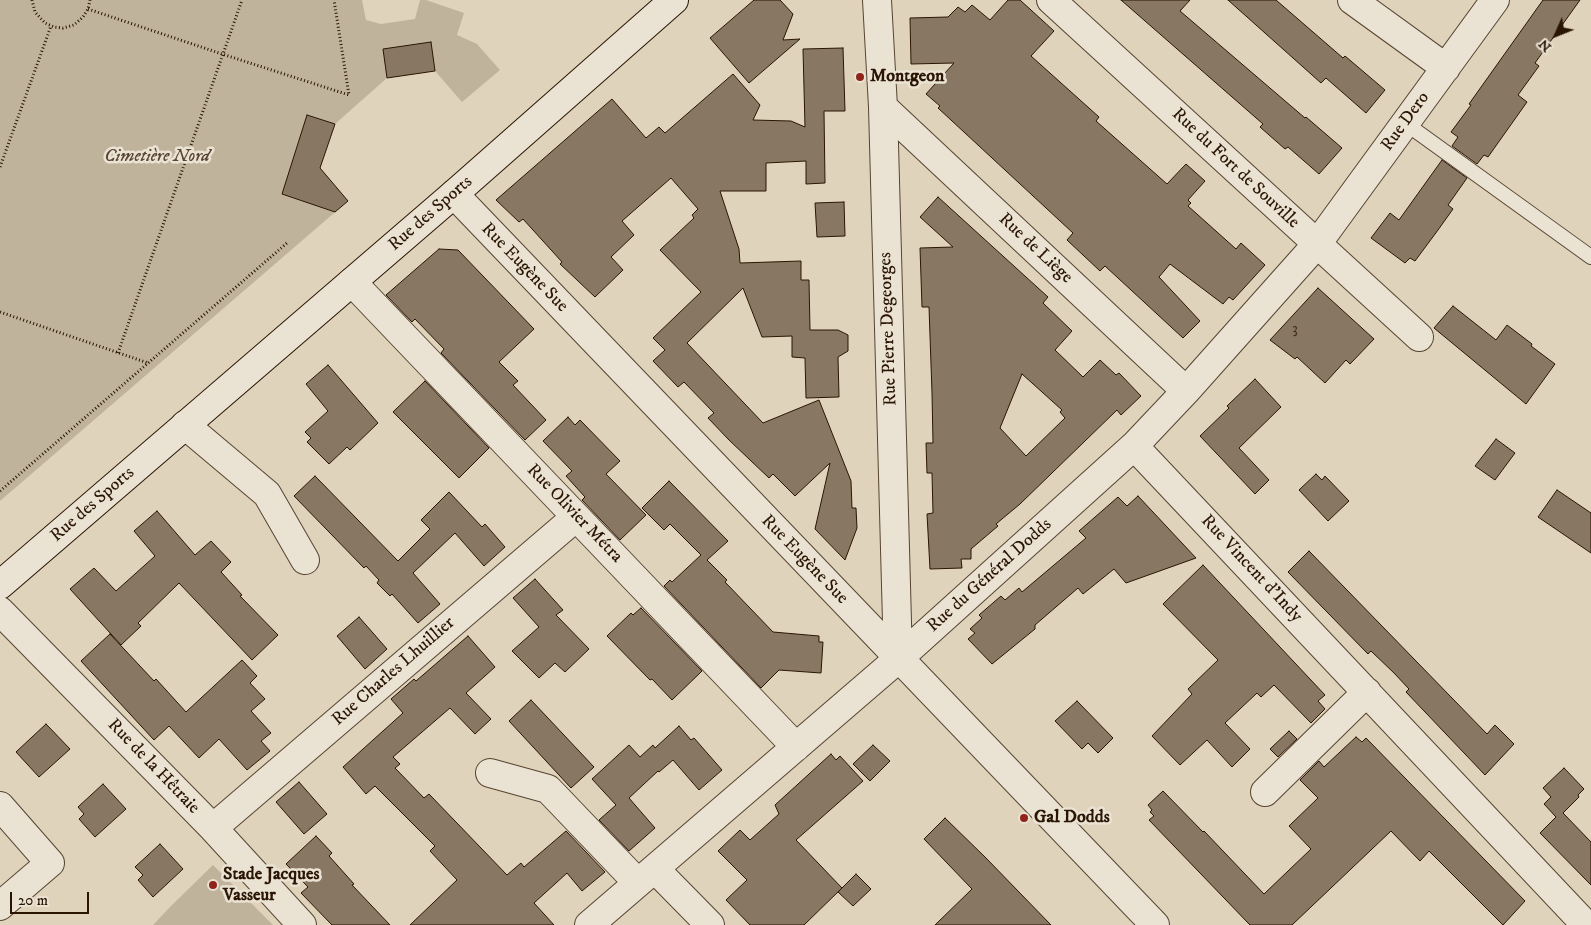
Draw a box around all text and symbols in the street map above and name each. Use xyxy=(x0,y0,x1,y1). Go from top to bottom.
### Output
north arrow xyxy=(1531,10,1581,60)
text: N xyxy=(1535,35,1556,56)
place label: Montgeon xyxy=(870,66,944,88)
marker: Montgeon xyxy=(854,71,866,83)
street label: Rue Dero xyxy=(1377,88,1435,156)
street label: Rue du Fort de Souville xyxy=(1167,104,1303,234)
park label: Cimetière Nord xyxy=(104,146,210,168)
street label: Rue des Sports xyxy=(385,172,477,256)
street label: Rue de Liège xyxy=(993,209,1077,289)
street label: Rue Eugène Sue xyxy=(476,219,572,317)
street label: Rue Pierre Degeorges xyxy=(876,252,902,406)
house number: 3 xyxy=(1292,321,1298,339)
street label: Rue Olivier Métra xyxy=(521,460,627,568)
street label: Rue des Sports xyxy=(47,463,139,547)
street label: Rue Eugène Sue xyxy=(756,511,852,609)
street label: Rue Vincent d'Indy xyxy=(1196,511,1306,627)
street label: Rue du Général Dodds xyxy=(923,514,1057,638)
street label: Rue Charles Lhuillier xyxy=(328,613,460,731)
street label: Rue de la Hêtraie xyxy=(102,715,204,819)
place label: Gal Dodds xyxy=(1034,807,1110,829)
marker: Gal Dodds xyxy=(1018,812,1030,824)
place label: Stade Jacques Vasseur xyxy=(223,864,319,906)
marker: Stade Jacques Vasseur xyxy=(207,879,219,891)
scale bar xyxy=(12,882,91,914)
text: 20 m xyxy=(18,891,48,910)

